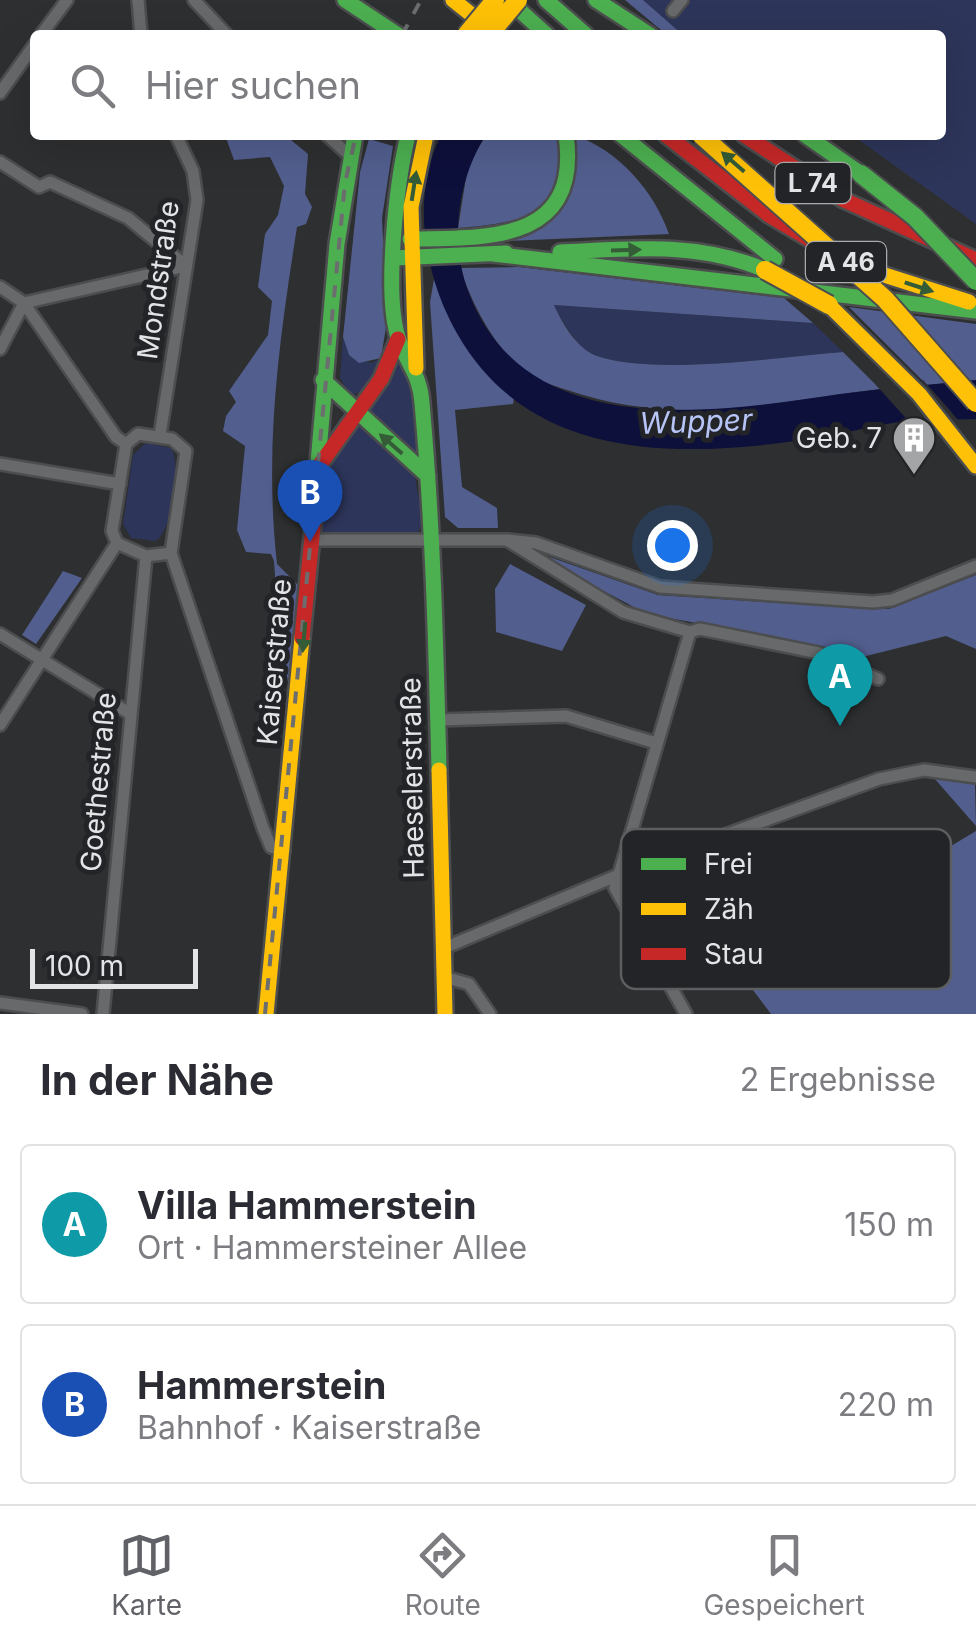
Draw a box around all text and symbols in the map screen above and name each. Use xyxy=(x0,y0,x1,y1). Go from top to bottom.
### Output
search box xyxy=(30,30,946,140)
icon: search xyxy=(65,58,120,113)
text: Hier suchen xyxy=(145,62,361,108)
one-way arrow xyxy=(721,152,746,174)
road number: L 74 xyxy=(776,163,850,203)
one-way arrow xyxy=(407,170,422,202)
street label: Mondstraße xyxy=(130,199,186,361)
one-way arrow xyxy=(610,241,642,257)
road number: A 46 xyxy=(806,242,886,282)
one-way arrow xyxy=(904,280,935,295)
water label: Wupper xyxy=(639,401,754,441)
building icon: Geb. 7 xyxy=(891,415,937,476)
place label: Geb. 7 xyxy=(796,421,882,455)
one-way arrow xyxy=(379,434,404,456)
pin: B xyxy=(278,460,342,542)
your location xyxy=(647,520,698,571)
street label: Kaiserstraße xyxy=(250,577,298,747)
one-way arrow xyxy=(295,621,311,653)
pin: A xyxy=(808,644,872,726)
street label: Haeselerstraße xyxy=(393,677,431,879)
street label: Goethestraße xyxy=(73,691,123,873)
legend xyxy=(621,829,951,989)
text: Frei xyxy=(704,847,753,881)
text: Zäh xyxy=(704,892,754,926)
text: Stau xyxy=(704,937,764,971)
scale bar xyxy=(30,944,198,988)
text: 100 m xyxy=(45,949,124,983)
text: In der Nähe xyxy=(40,1054,274,1105)
text: 2 Ergebnisse xyxy=(740,1060,936,1099)
text: Villa Hammerstein xyxy=(137,1182,477,1228)
text: A xyxy=(63,1205,86,1244)
text: 150 m xyxy=(844,1205,934,1244)
text: Ort · Hammersteiner Allee xyxy=(137,1228,527,1267)
text: Hammerstein xyxy=(137,1362,386,1408)
text: B xyxy=(64,1385,85,1424)
text: 220 m xyxy=(838,1385,934,1424)
text: Bahnhof · Kaiserstraße xyxy=(137,1408,481,1447)
tab: Karte xyxy=(111,1528,182,1622)
tab: Route xyxy=(405,1528,481,1622)
tab: Gespeichert xyxy=(703,1528,865,1622)

